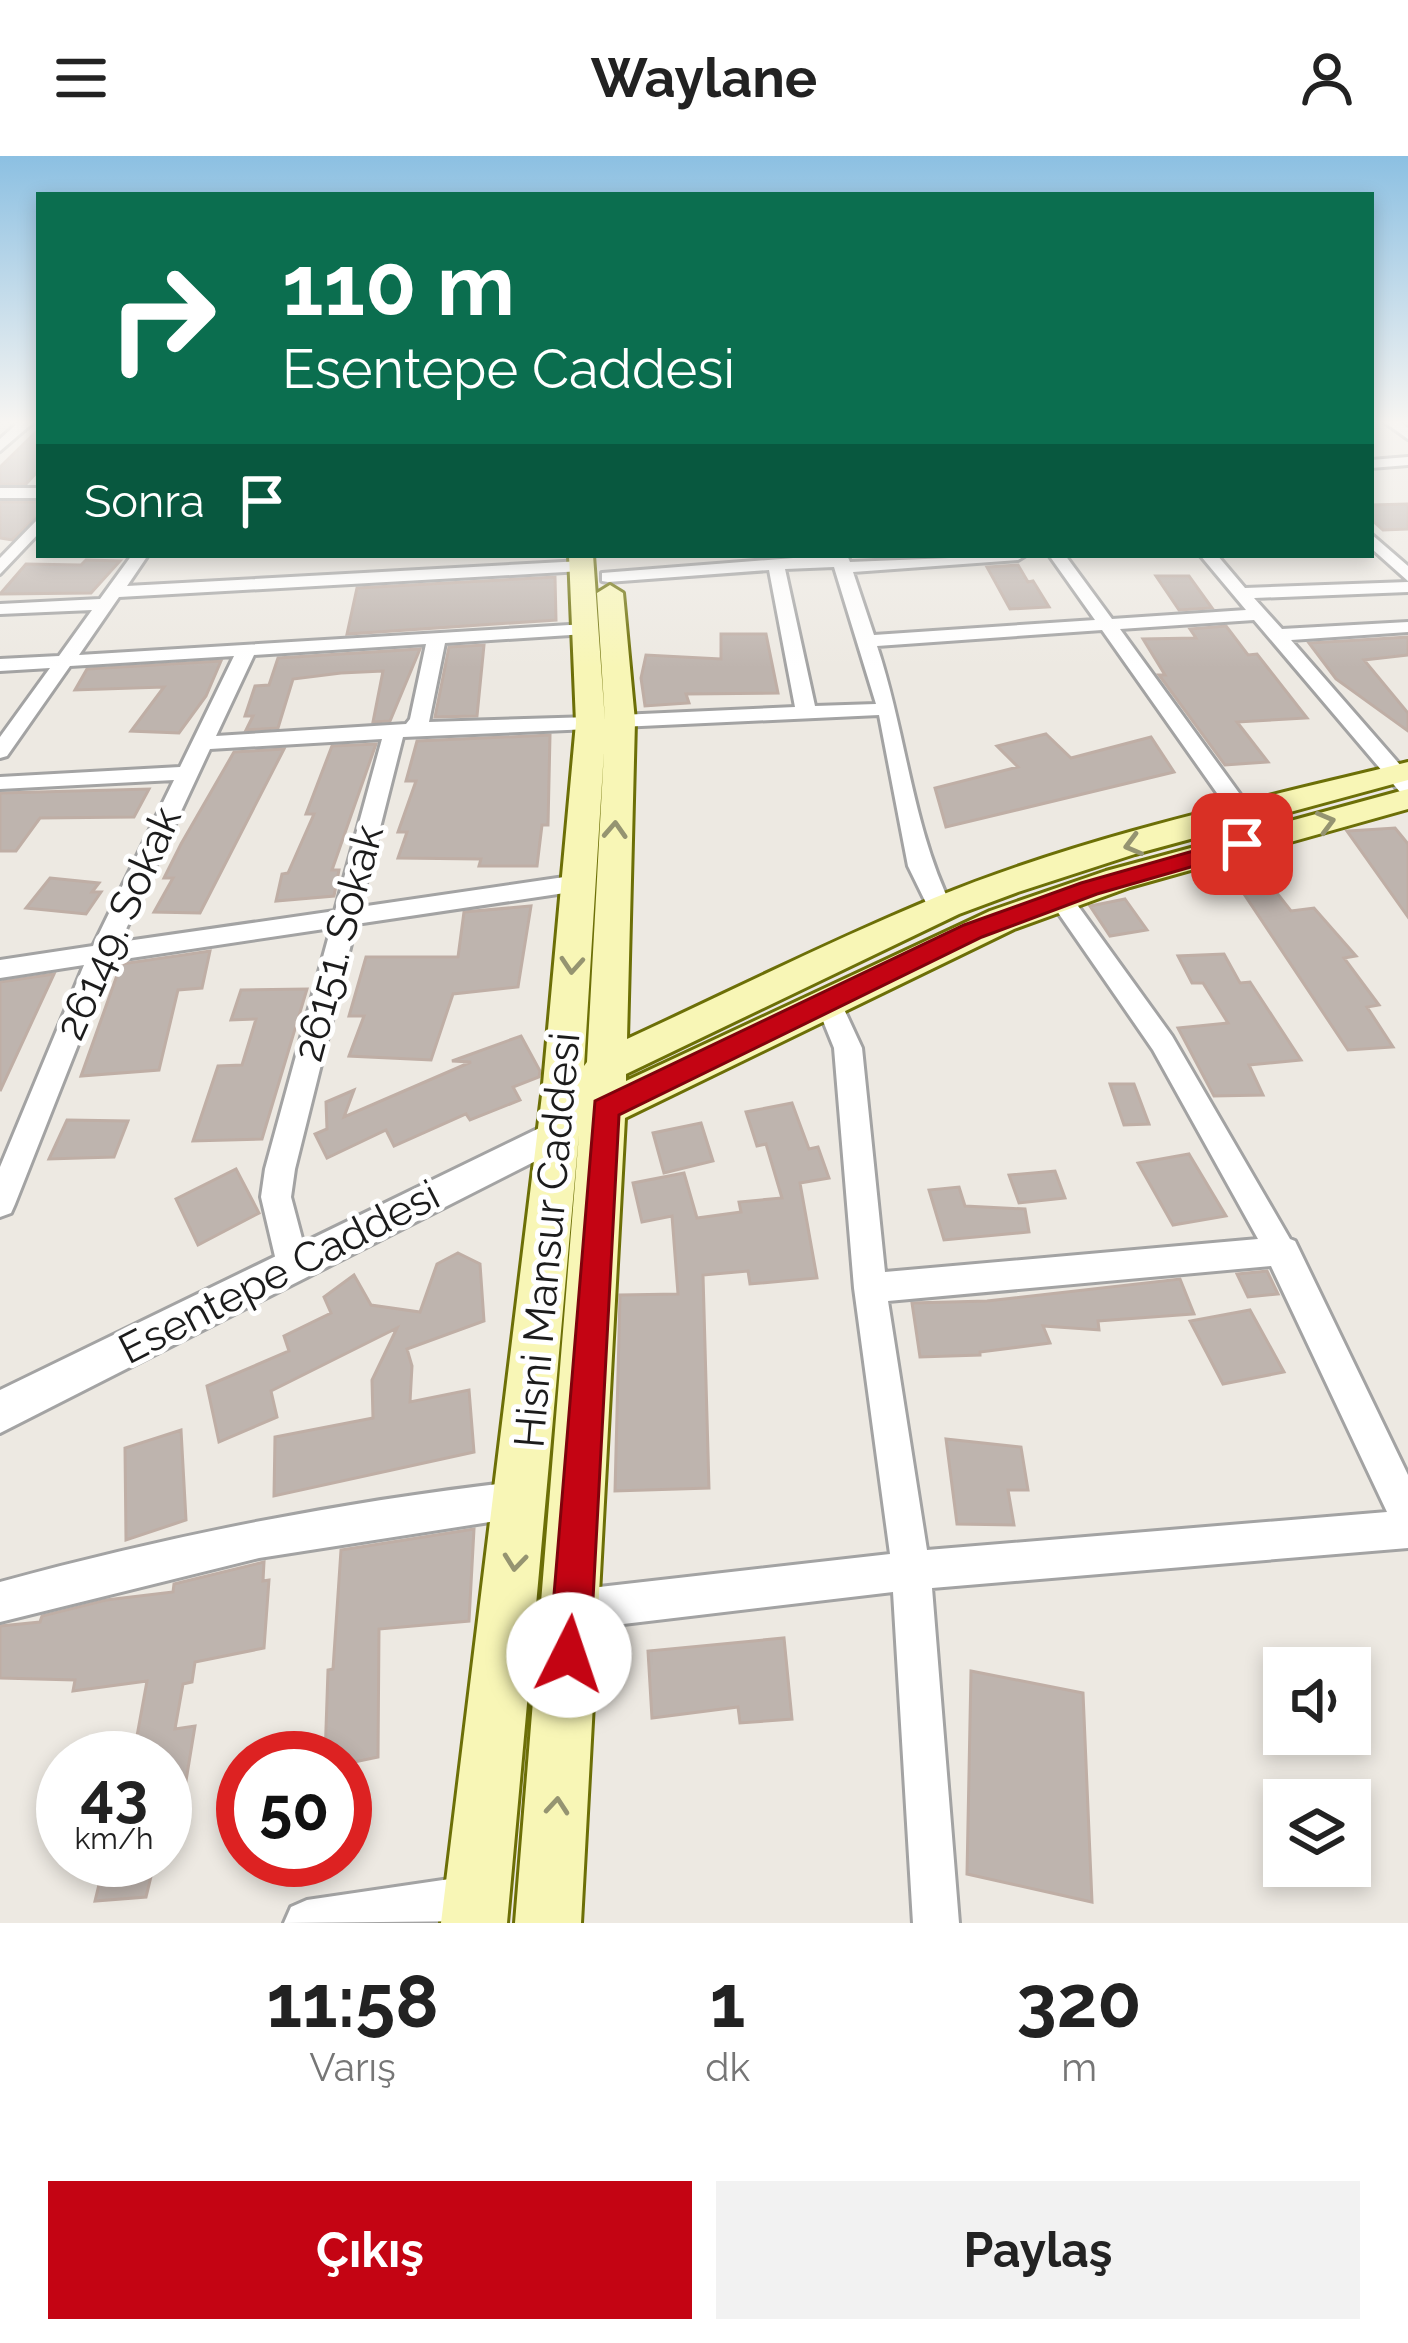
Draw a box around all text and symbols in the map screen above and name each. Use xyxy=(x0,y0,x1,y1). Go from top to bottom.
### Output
icon: menu xyxy=(48,45,114,111)
icon: person xyxy=(1294,45,1360,111)
text: Waylane xyxy=(591,46,817,110)
text: 110 m xyxy=(282,236,515,335)
icon: right xyxy=(84,240,240,396)
text: Esentepe Caddesi xyxy=(282,337,735,401)
icon: arrive xyxy=(229,468,295,534)
text: Sonra xyxy=(84,475,205,528)
pin xyxy=(1191,793,1293,895)
street label: 26149. Sokak xyxy=(45,799,191,1047)
icon: arrive xyxy=(1209,811,1275,877)
one-way arrow xyxy=(1315,811,1336,836)
street label: 26151. Sokak xyxy=(283,820,393,1066)
one-way arrow xyxy=(602,820,628,839)
one-way arrow xyxy=(1123,830,1143,855)
one-way arrow xyxy=(560,956,586,975)
street label: Hisni Mansur Caddesi xyxy=(504,1030,590,1450)
street label: Esentepe Caddesi xyxy=(111,1170,447,1374)
one-way arrow xyxy=(503,1553,528,1572)
position arrow xyxy=(506,1592,632,1718)
map controls xyxy=(1263,1647,1371,1887)
button: sound xyxy=(1263,1647,1371,1755)
speed limit sign: 50 xyxy=(216,1731,372,1887)
text: 43 xyxy=(80,1759,148,1829)
button: layers xyxy=(1263,1779,1371,1887)
one-way arrow xyxy=(544,1796,569,1815)
text: km/h xyxy=(74,1821,154,1856)
text: 11:58 xyxy=(266,1959,439,2044)
text: 1 xyxy=(710,1959,745,2044)
text: 320 xyxy=(1017,1959,1142,2044)
text: Varış xyxy=(309,2044,396,2090)
text: dk xyxy=(705,2044,750,2090)
text: m xyxy=(1061,2044,1097,2090)
button: Çıkış xyxy=(48,2181,692,2319)
button: Paylaş xyxy=(716,2181,1360,2319)

